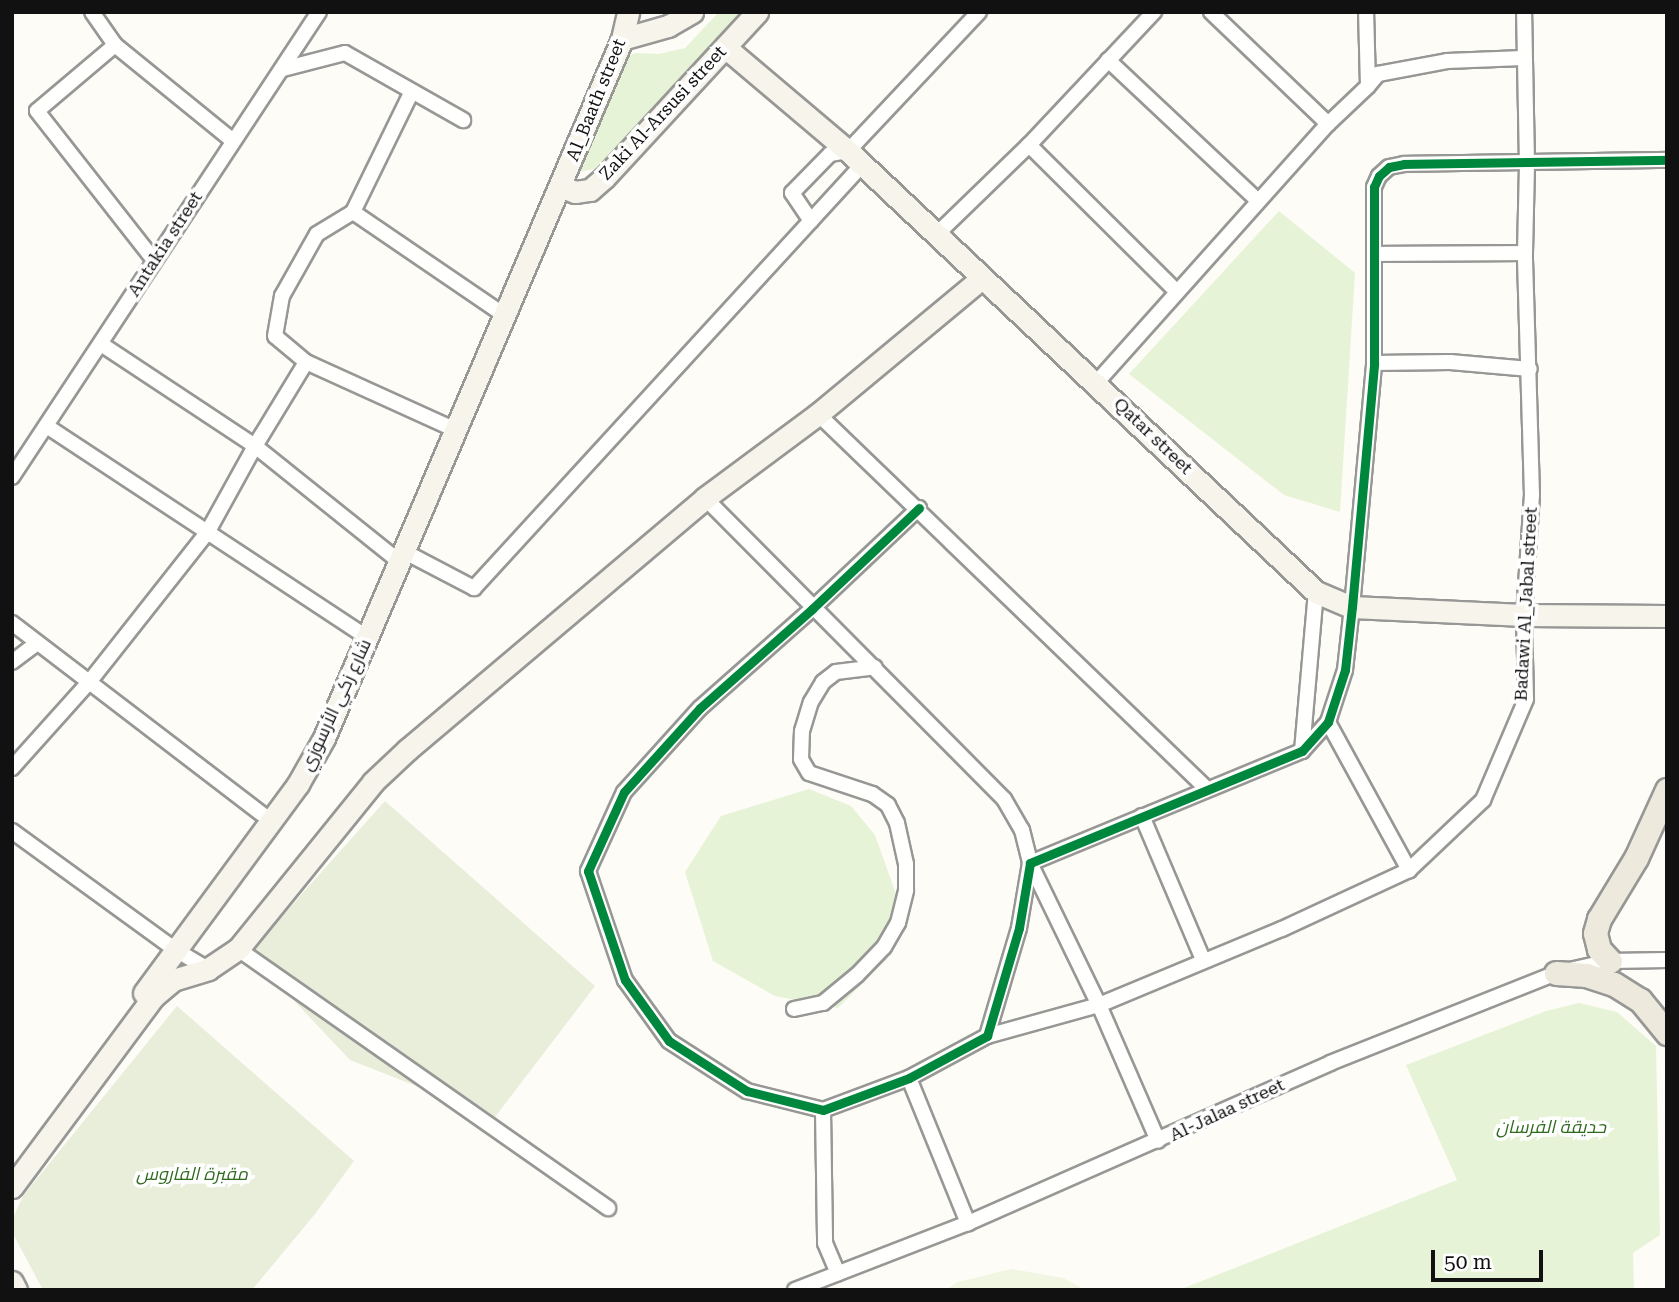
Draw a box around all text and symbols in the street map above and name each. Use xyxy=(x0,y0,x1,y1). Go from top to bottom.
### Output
street label: Al_Baath street xyxy=(562,36,630,164)
street label: Zaki Al-Arsusi street xyxy=(595,41,731,185)
street label: Antakia street xyxy=(123,187,207,301)
street label: Qatar street xyxy=(1109,393,1197,479)
street label: Badawi Al_Jabal street xyxy=(1510,506,1542,702)
street label: شارع زكي الأرسوزي xyxy=(296,636,376,774)
street label: Al-Jalaa street xyxy=(1166,1074,1288,1146)
park label: حديقة الفرسان xyxy=(1496,1116,1606,1138)
park label: مقبرة الفاروس xyxy=(136,1163,248,1185)
scale bar xyxy=(1434,1236,1546,1280)
text: 50 m xyxy=(1444,1250,1492,1274)

